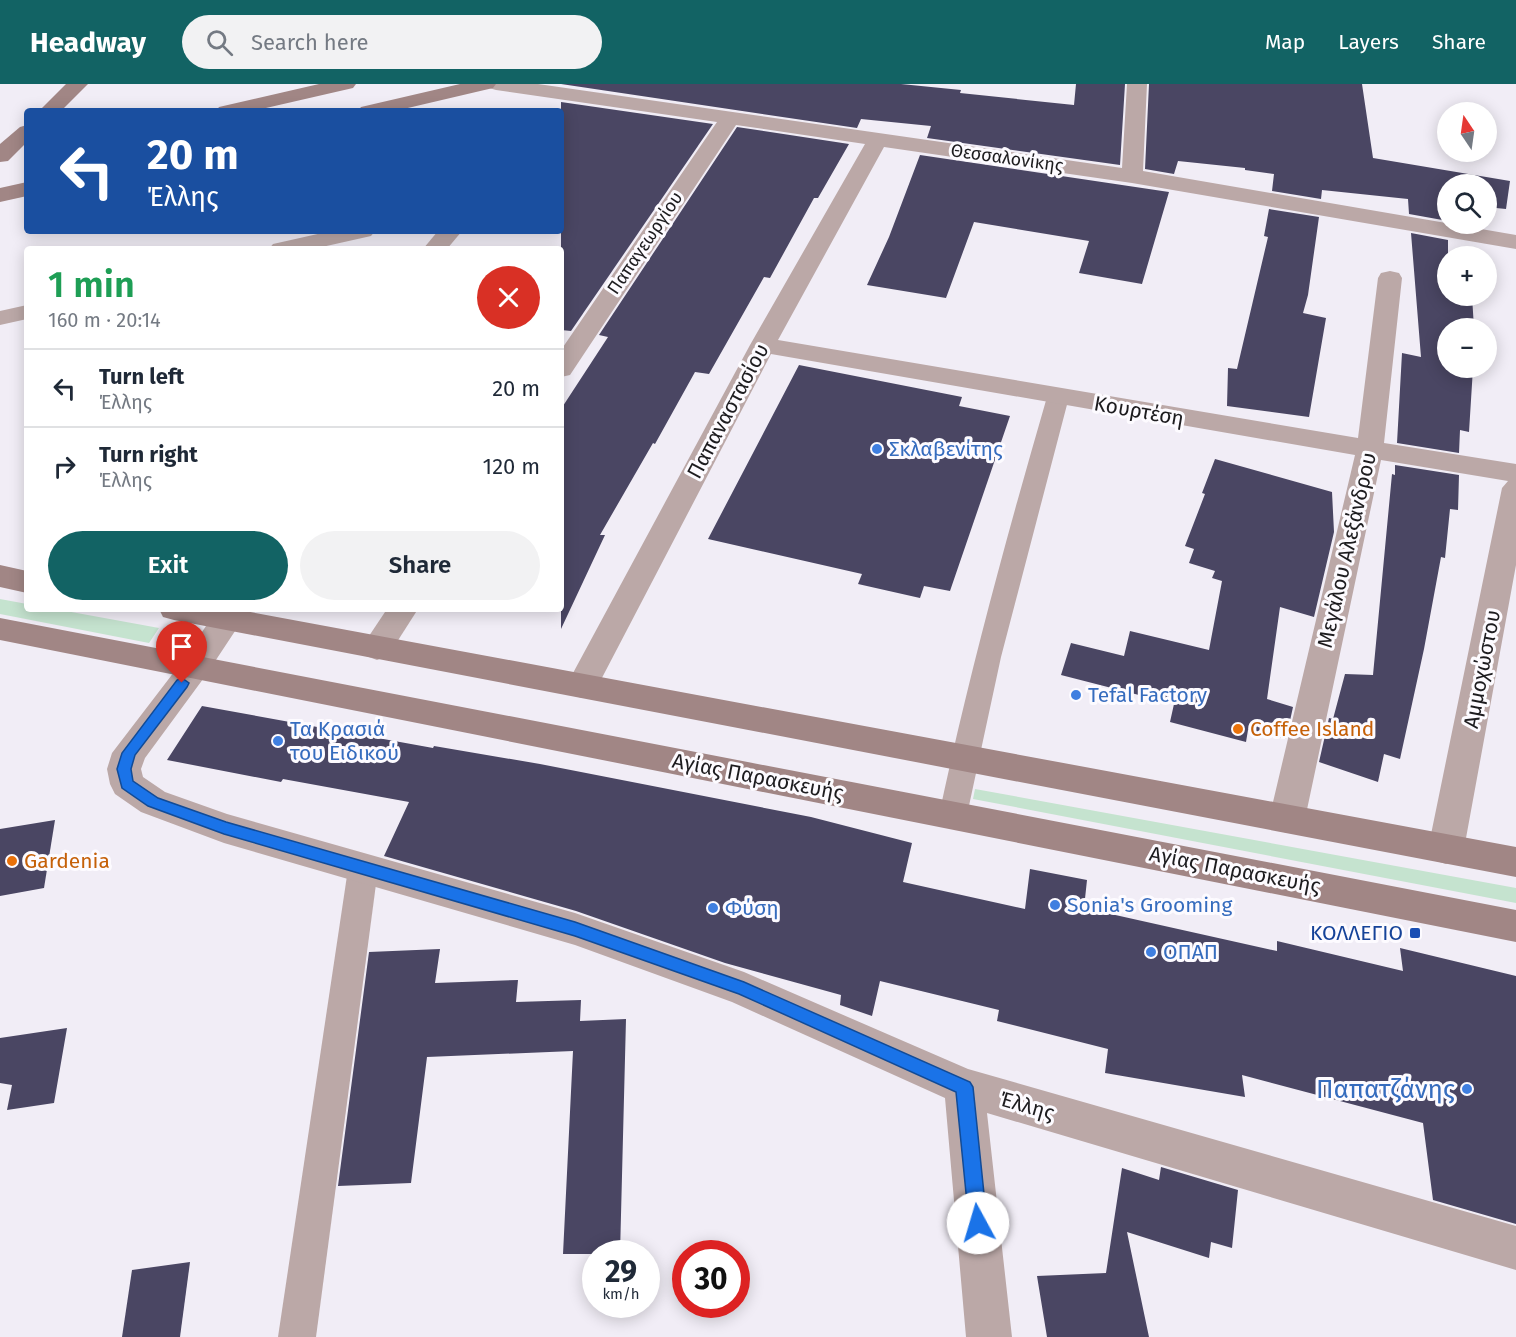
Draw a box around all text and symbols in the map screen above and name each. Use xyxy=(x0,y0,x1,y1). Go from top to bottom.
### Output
search box xyxy=(182,15,602,69)
text: Headway xyxy=(30,26,146,59)
icon: search xyxy=(203,26,236,59)
text: Search here xyxy=(251,29,369,56)
text: Map xyxy=(1265,29,1305,55)
text: Layers xyxy=(1338,29,1399,55)
text: Share xyxy=(1432,29,1486,55)
north arrow xyxy=(1437,102,1497,162)
map controls xyxy=(1437,102,1497,378)
text: 20 m xyxy=(147,130,239,180)
icon: left xyxy=(48,132,126,210)
street label: Θεσσαλονίκης xyxy=(949,139,1065,177)
button: search xyxy=(1437,174,1497,234)
text: Έλλης xyxy=(147,181,219,213)
street label: Παπαγεωργίου xyxy=(603,187,687,299)
button: + xyxy=(1437,246,1497,306)
text: 1 min xyxy=(48,263,135,307)
button: close xyxy=(477,266,540,329)
text: 160 m · 20:14 xyxy=(48,308,161,332)
button: − xyxy=(1437,318,1497,378)
street label: Παπαναστασίου xyxy=(681,339,775,483)
text: Turn left xyxy=(99,363,184,390)
icon: left xyxy=(48,372,81,405)
text: 20 m xyxy=(492,375,540,402)
text: Έλλης xyxy=(99,390,152,414)
street label: Κουρτέση xyxy=(1092,390,1186,432)
place label: Σκλαβενίτης xyxy=(889,436,1003,462)
text: Turn right xyxy=(99,441,198,468)
marker: Σκλαβενίτης xyxy=(870,442,884,456)
icon: right xyxy=(48,450,81,483)
street label: Μεγάλου Αλεξάνδρου xyxy=(1312,450,1382,650)
text: 120 m xyxy=(483,453,540,480)
text: Έλλης xyxy=(99,468,152,492)
button: Exit xyxy=(48,531,288,600)
button: Share xyxy=(300,531,540,600)
street label: Αμμοχώστου xyxy=(1458,608,1506,730)
pin xyxy=(156,621,207,683)
icon: arrive xyxy=(165,630,198,663)
place label: Tefal Factory xyxy=(1088,682,1208,708)
marker: Tefal Factory xyxy=(1069,688,1083,702)
place label: Τα Κρασιά του Ειδικού xyxy=(289,716,399,766)
place label: Coffee Island xyxy=(1250,716,1374,742)
marker: Coffee Island xyxy=(1231,722,1245,736)
marker: Τα Κρασιά του Ειδικού xyxy=(271,734,285,748)
street label: Αγίας Παρασκευής xyxy=(670,748,846,806)
street label: Αγίας Παρασκευής xyxy=(1147,841,1323,899)
place label: Gardenia xyxy=(24,848,110,874)
marker: Gardenia xyxy=(5,854,19,868)
place label: Sonia's Grooming xyxy=(1067,892,1232,918)
place label: Φύση xyxy=(725,895,779,921)
marker: Sonia's Grooming xyxy=(1048,898,1062,912)
marker: Φύση xyxy=(706,901,720,915)
place label: ΚΟΛΛΕΓΙΟ xyxy=(1310,920,1403,946)
marker: ΚΟΛΛΕΓΙΟ xyxy=(1408,926,1422,940)
place label: ΟΠΑΠ xyxy=(1163,939,1218,965)
marker: ΟΠΑΠ xyxy=(1144,945,1158,959)
place label: Παπατζάνης xyxy=(1316,1074,1455,1105)
marker: Παπατζάνης xyxy=(1460,1082,1474,1096)
street label: Έλλης xyxy=(997,1086,1058,1126)
position arrow xyxy=(946,1191,1010,1255)
speed limit sign: 30 xyxy=(672,1240,750,1318)
text: 29 xyxy=(605,1254,637,1290)
text: km/h xyxy=(602,1285,640,1303)

